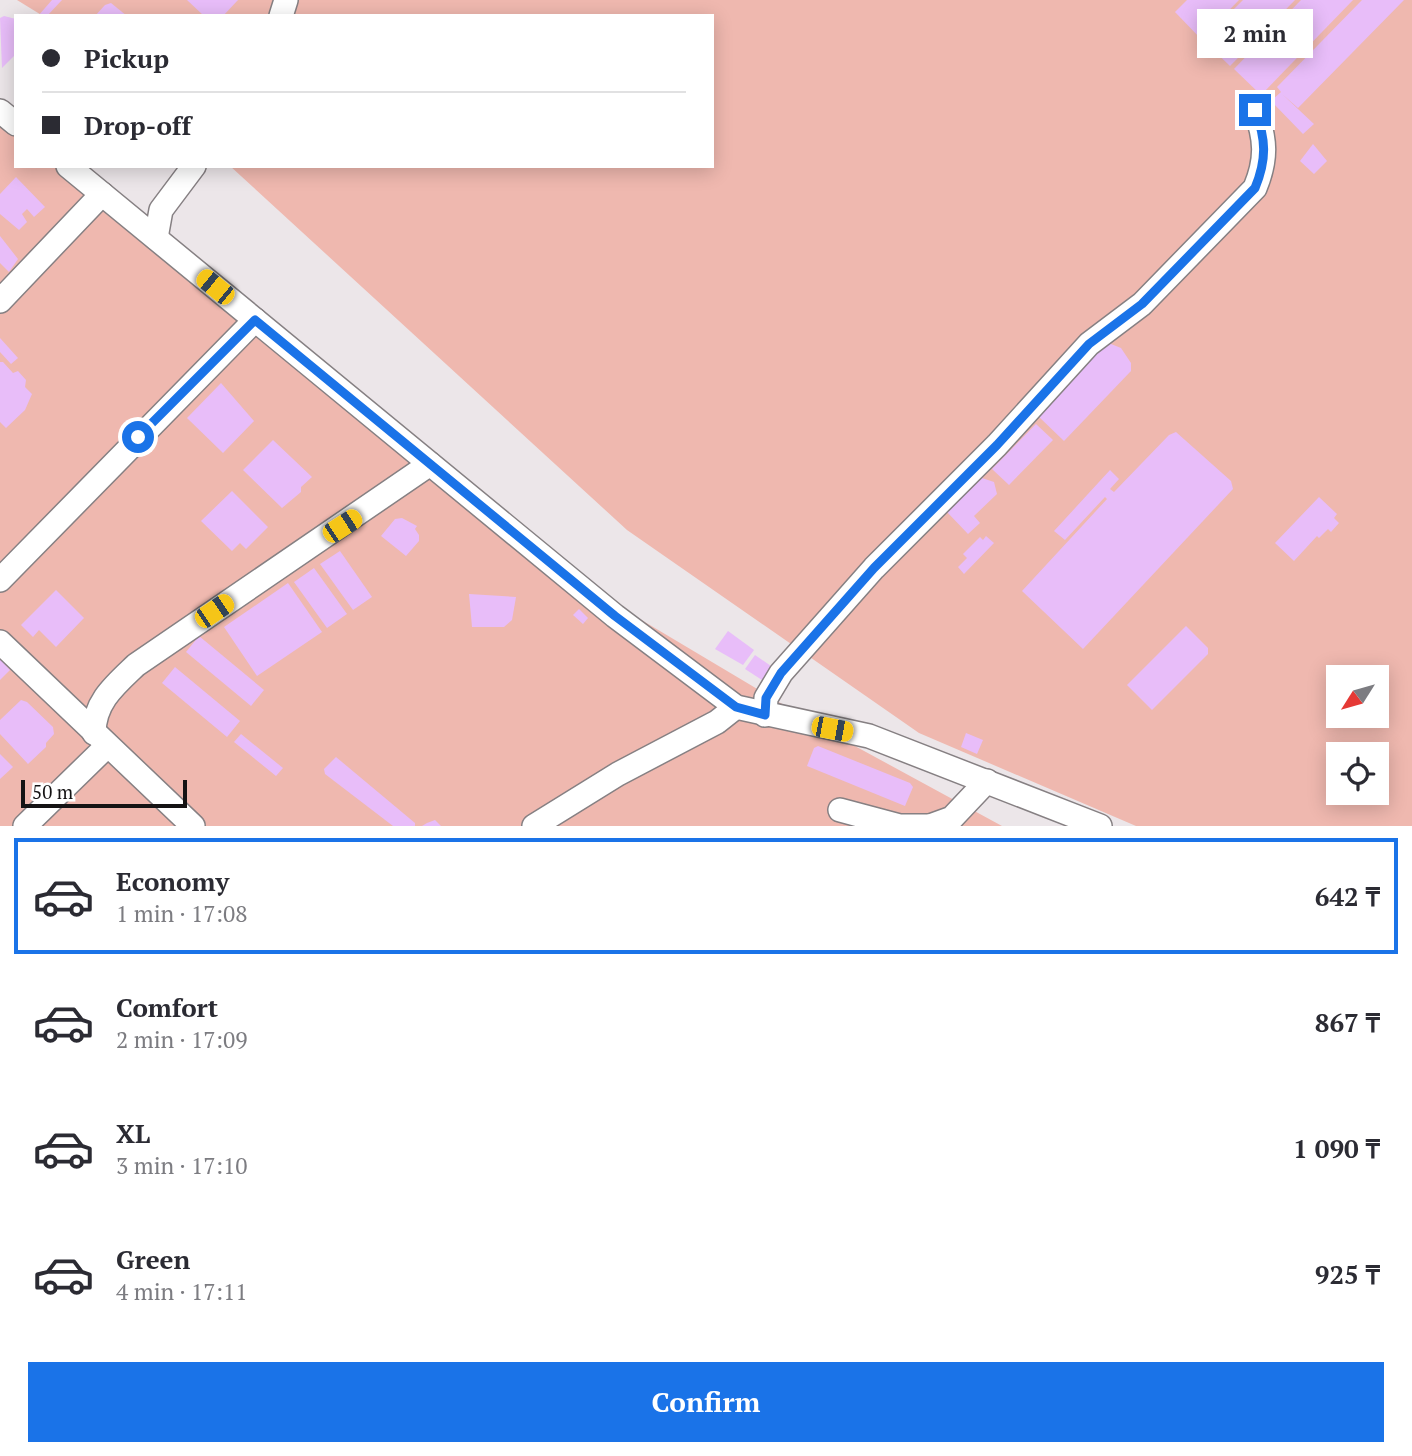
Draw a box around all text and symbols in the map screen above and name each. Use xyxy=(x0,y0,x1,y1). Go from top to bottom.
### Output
callout: 2 min xyxy=(1197,8,1313,57)
text: 2 min xyxy=(1224,18,1286,49)
text: Pickup xyxy=(84,41,169,75)
route end xyxy=(1239,94,1271,126)
text: Drop-off xyxy=(84,108,191,142)
car xyxy=(193,266,238,308)
route start xyxy=(122,421,154,453)
car xyxy=(319,506,366,546)
car xyxy=(191,591,238,631)
north arrow xyxy=(1326,665,1390,728)
map controls xyxy=(1326,665,1389,805)
car xyxy=(810,715,855,743)
button: locate xyxy=(1326,742,1389,805)
scale bar xyxy=(21,777,187,809)
text: 50 m xyxy=(32,779,73,804)
text: Economy xyxy=(116,864,229,898)
icon: car xyxy=(32,865,95,928)
text: 642 ₸ xyxy=(1315,879,1380,913)
text: 1 min · 17:08 xyxy=(116,898,248,929)
text: Comfort xyxy=(116,990,218,1024)
icon: car xyxy=(32,991,95,1054)
text: 867 ₸ xyxy=(1315,1005,1380,1039)
text: 2 min · 17:09 xyxy=(116,1024,248,1055)
text: XL xyxy=(116,1116,150,1150)
icon: car xyxy=(32,1117,95,1180)
text: 1 090 ₸ xyxy=(1293,1131,1380,1165)
text: 3 min · 17:10 xyxy=(116,1150,248,1181)
text: Green xyxy=(116,1242,190,1276)
icon: car xyxy=(32,1243,95,1306)
text: 925 ₸ xyxy=(1315,1257,1380,1291)
text: 4 min · 17:11 xyxy=(116,1276,248,1307)
button: Confirm xyxy=(28,1362,1384,1442)

